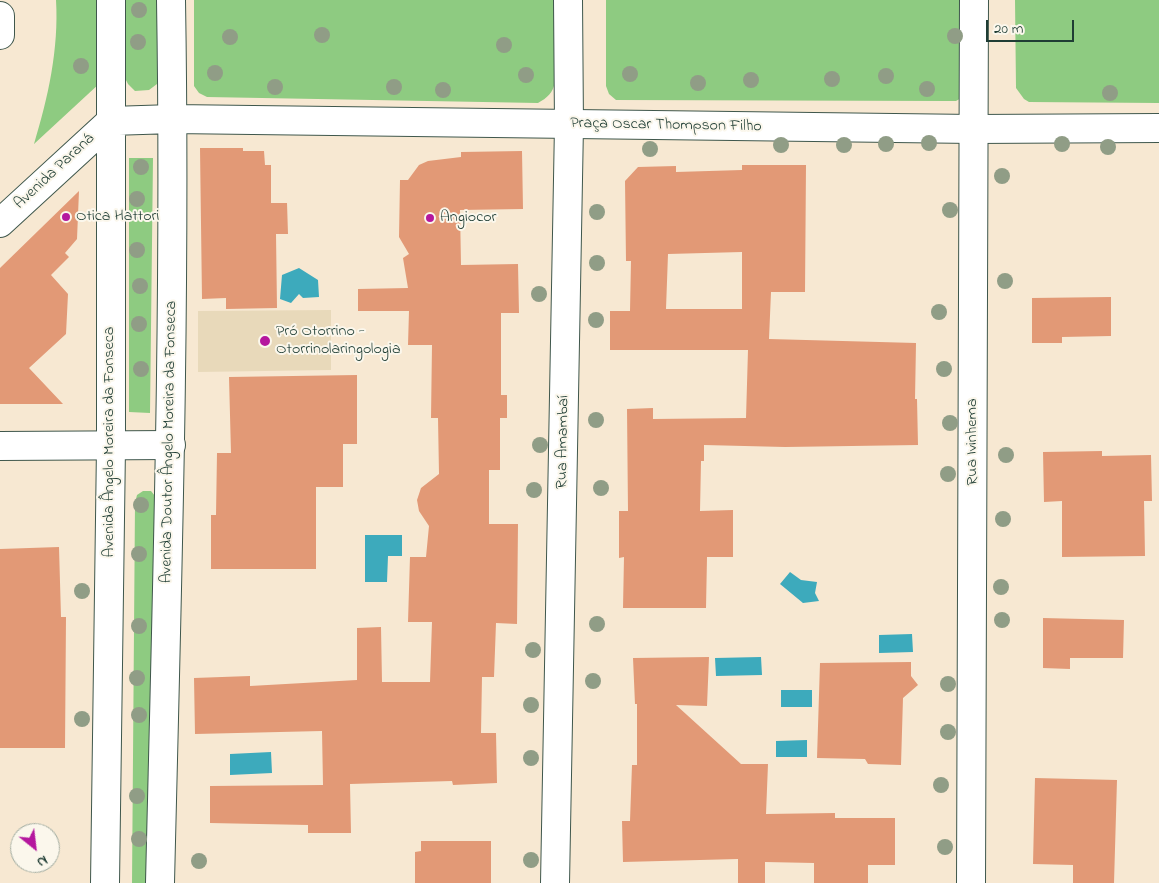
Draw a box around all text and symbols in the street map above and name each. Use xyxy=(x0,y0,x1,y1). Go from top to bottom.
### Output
scale bar xyxy=(989,10,1076,42)
text: 20 m xyxy=(994,18,1023,40)
street label: Praça Oscar Thompson Filho xyxy=(570,115,762,137)
street label: Avenida Paraná xyxy=(11,130,99,214)
place label: Otica Hattori xyxy=(76,207,159,227)
place label: Angiocor xyxy=(440,208,497,228)
marker: Otica Hattori xyxy=(60,211,72,223)
marker: Angiocor xyxy=(424,212,436,224)
street label: Avenida Doutor Ângelo Moreira da Fonseca xyxy=(158,301,182,583)
place label: Pró Otorrino - Otorrinolaringologia xyxy=(276,322,401,360)
street label: Avenida Ângelo Moreira da Fonseca xyxy=(100,327,120,557)
marker: Pró Otorrino - Otorrinolaringologia xyxy=(258,334,272,348)
street label: Rua Amambaí xyxy=(554,395,574,489)
street label: Rua Ivinhema xyxy=(963,398,983,486)
north arrow xyxy=(10,823,60,873)
text: N xyxy=(33,849,51,872)

